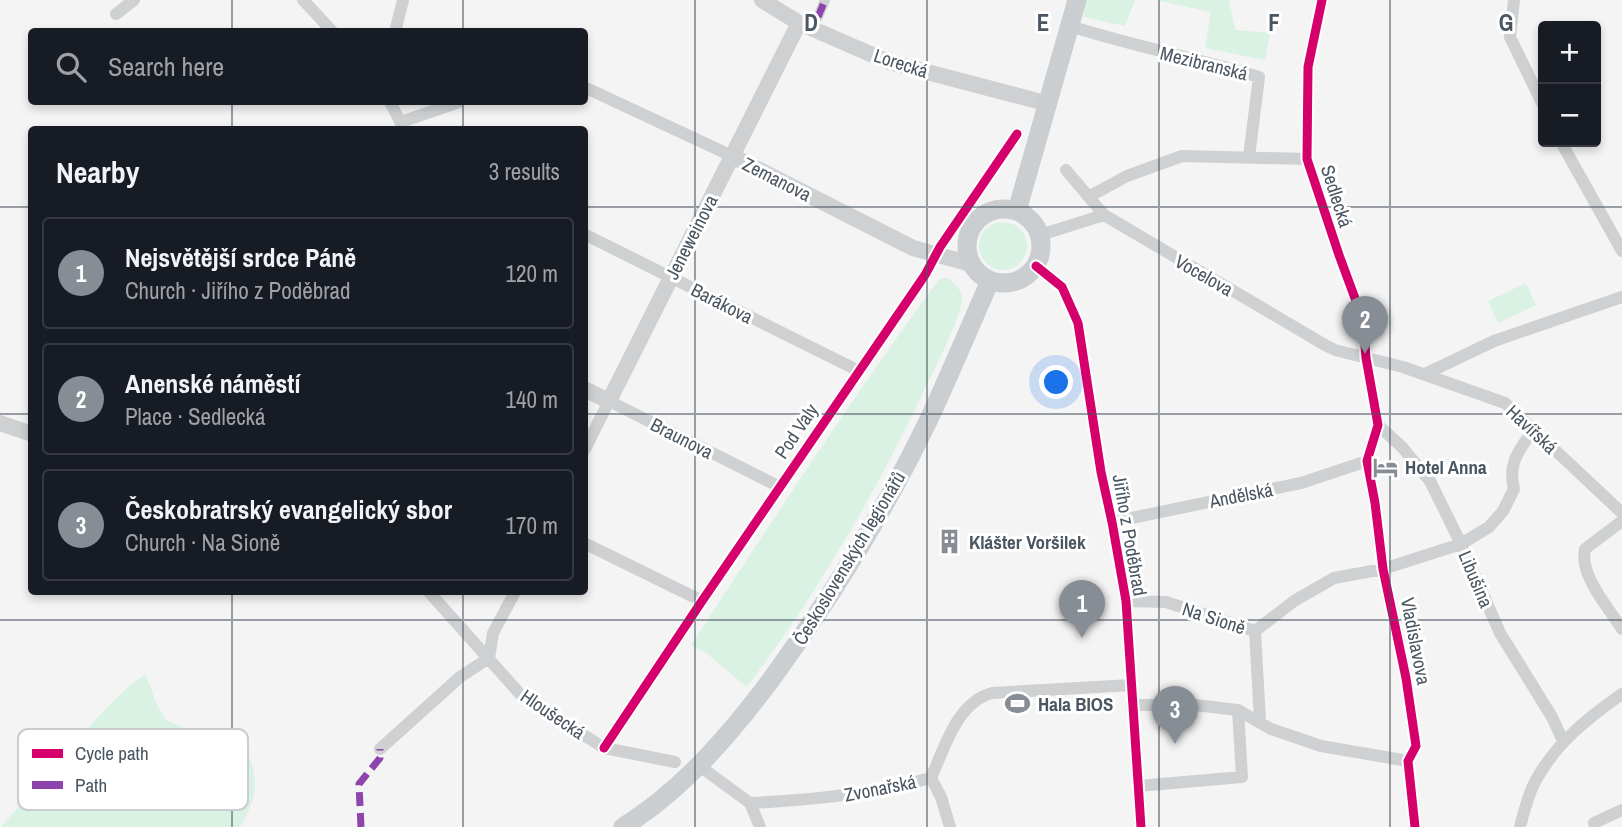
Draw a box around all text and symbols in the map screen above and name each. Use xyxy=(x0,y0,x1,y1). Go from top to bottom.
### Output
text: D xyxy=(804,7,818,38)
text: E xyxy=(1037,7,1049,38)
text: F xyxy=(1268,7,1280,38)
text: G xyxy=(1499,7,1513,38)
map controls xyxy=(1538,21,1601,147)
button: + xyxy=(1538,21,1601,84)
search box xyxy=(28,28,588,105)
street label: Mezibranská xyxy=(1158,40,1251,86)
street label: Lorecká xyxy=(871,42,932,84)
icon: search xyxy=(52,48,90,86)
text: Search here xyxy=(108,49,224,84)
button: − xyxy=(1538,84,1601,147)
street label: Zemanova xyxy=(738,151,816,207)
text: Nearby xyxy=(56,152,139,192)
text: 3 results xyxy=(489,156,560,187)
street label: Sedlecká xyxy=(1315,162,1359,231)
street label: Jeneweinova xyxy=(659,190,724,284)
text: Nejsvětější srdce Páně xyxy=(125,240,356,275)
street label: Vocelova xyxy=(1170,248,1238,302)
text: 1 xyxy=(76,258,86,289)
text: 120 m xyxy=(506,258,558,289)
text: Church · Jiřího z Poděbrad xyxy=(125,275,350,306)
street label: Barákova xyxy=(687,276,758,330)
pin: 2 xyxy=(1342,296,1388,354)
your location xyxy=(1039,365,1073,399)
text: Anenské náměstí xyxy=(125,366,300,401)
text: 2 xyxy=(76,384,86,415)
text: 140 m xyxy=(506,384,558,415)
street label: Pod Valy xyxy=(768,398,824,464)
street label: Havířská xyxy=(1501,399,1564,460)
text: Place · Sedlecká xyxy=(125,401,265,432)
street label: Braunova xyxy=(646,411,718,465)
hotel icon: Hotel Anna xyxy=(1371,453,1399,481)
place label: Hotel Anna xyxy=(1405,454,1487,480)
street label: Československých legionářů xyxy=(787,466,911,650)
street label: Jiřího z Poděbrad xyxy=(1107,472,1153,598)
street label: Andělská xyxy=(1206,476,1275,514)
text: Českobratrský evangelický sbor xyxy=(125,492,452,527)
text: 3 xyxy=(76,510,86,541)
text: 170 m xyxy=(506,510,558,541)
text: Church · Na Sioně xyxy=(125,527,280,558)
building icon: Klášter Voršilek xyxy=(935,528,963,556)
place label: Klášter Voršilek xyxy=(969,529,1086,555)
street label: Libušina xyxy=(1452,546,1500,612)
pin: 1 xyxy=(1059,580,1105,638)
street label: Vladislavova xyxy=(1395,595,1437,687)
street label: Na Sioně xyxy=(1179,596,1249,640)
street label: Hloušecká xyxy=(516,683,591,745)
pin: 3 xyxy=(1152,686,1198,744)
sports icon: Hala BIOS xyxy=(1004,690,1032,718)
place label: Hala BIOS xyxy=(1038,691,1113,717)
legend xyxy=(18,729,248,810)
text: Cycle path xyxy=(75,740,149,766)
street label: Zvonařská xyxy=(842,768,919,808)
text: Path xyxy=(75,772,107,798)

